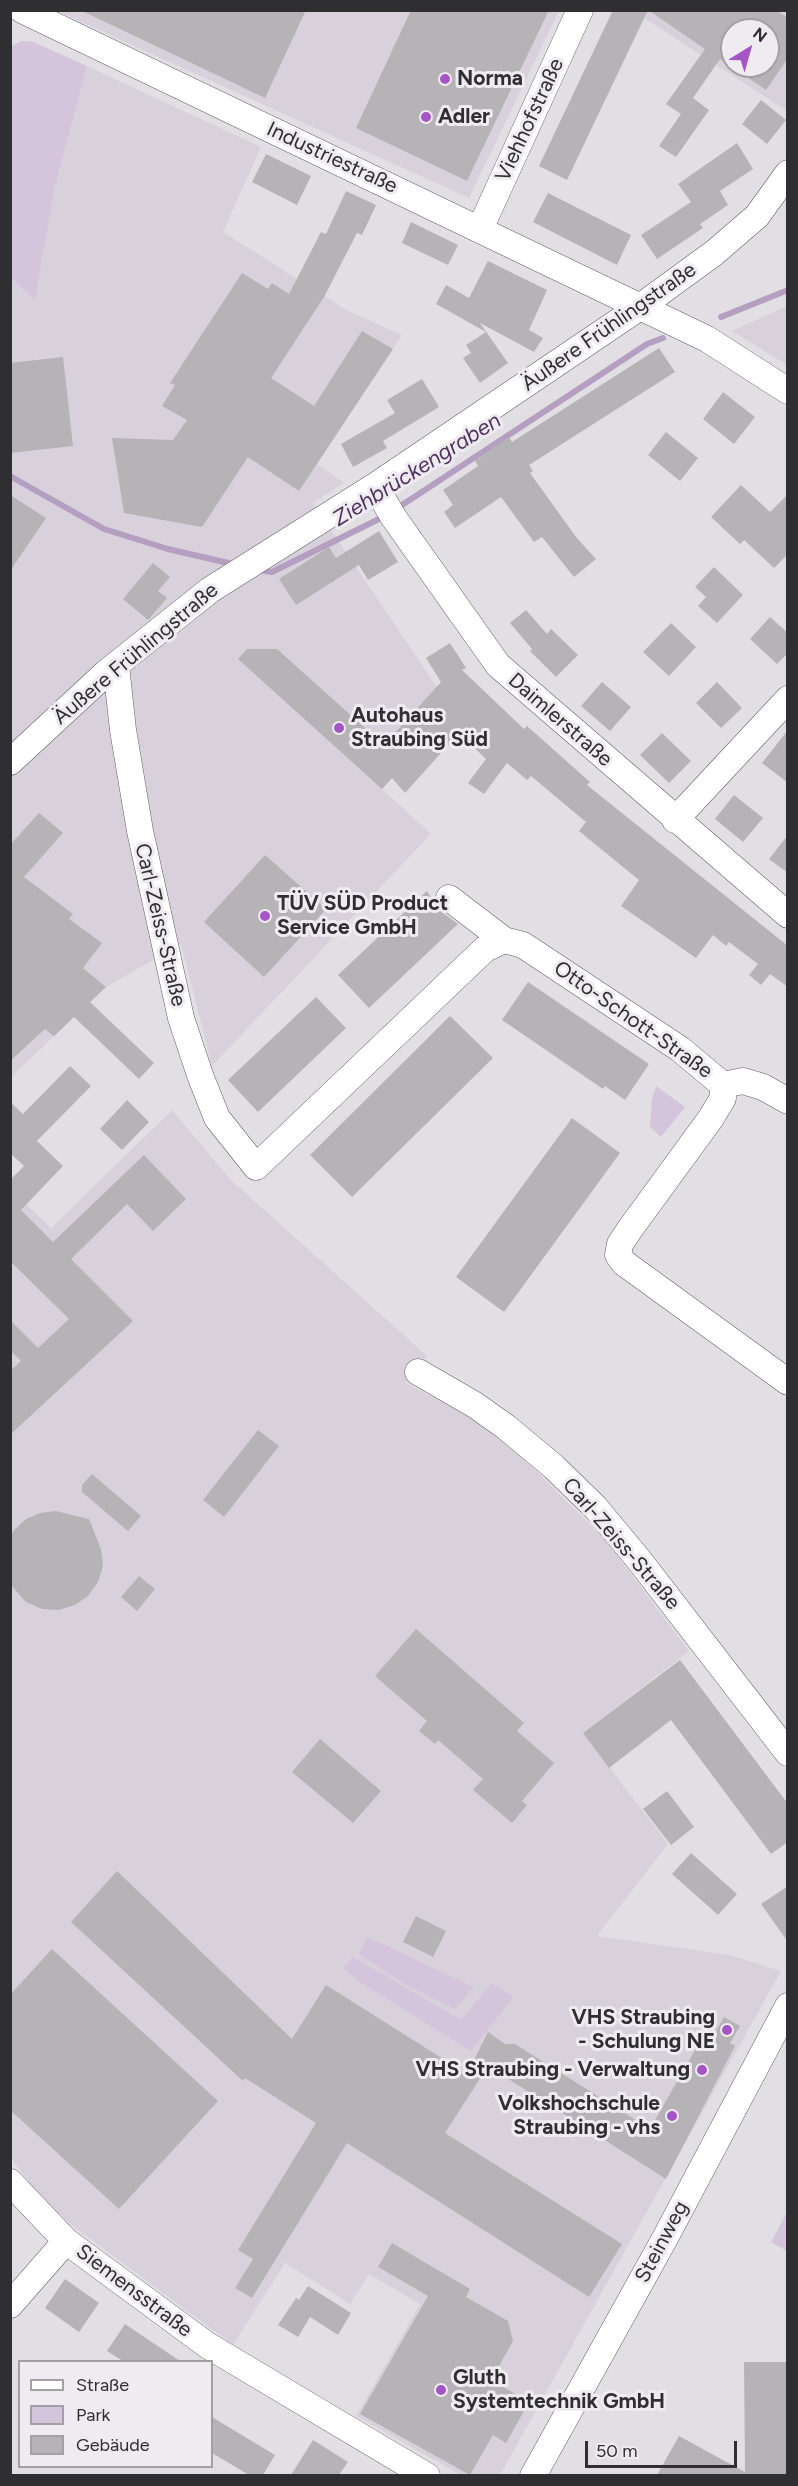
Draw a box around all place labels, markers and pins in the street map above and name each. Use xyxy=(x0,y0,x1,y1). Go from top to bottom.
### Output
place label: Norma xyxy=(457,66,523,92)
marker: Norma xyxy=(438,72,452,86)
place label: Adler xyxy=(438,104,490,130)
marker: Adler xyxy=(419,110,433,124)
place label: Autohaus Straubing Süd xyxy=(351,703,488,753)
marker: Autohaus Straubing Süd xyxy=(332,721,346,735)
place label: TÜV SÜD Product Service GmbH xyxy=(277,891,448,941)
marker: TÜV SÜD Product Service GmbH xyxy=(258,909,272,923)
place label: VHS Straubing - Schulung NE xyxy=(572,2005,715,2055)
marker: VHS Straubing - Schulung NE xyxy=(720,2023,734,2037)
place label: VHS Straubing - Verwaltung xyxy=(416,2057,690,2083)
marker: VHS Straubing - Verwaltung xyxy=(695,2063,709,2077)
place label: Volkshochschule Straubing - vhs xyxy=(498,2091,660,2141)
marker: Volkshochschule Straubing - vhs xyxy=(665,2109,679,2123)
place label: Gluth Systemtechnik GmbH xyxy=(453,2365,665,2415)
marker: Gluth Systemtechnik GmbH xyxy=(434,2383,448,2397)

